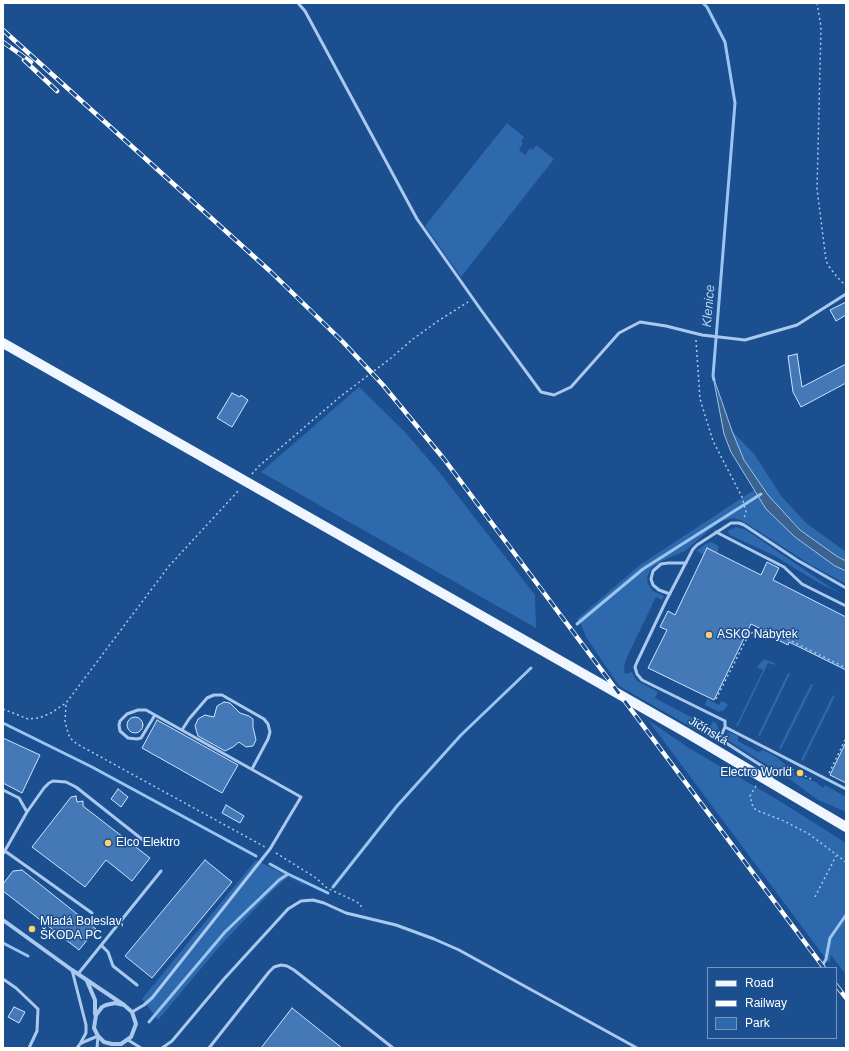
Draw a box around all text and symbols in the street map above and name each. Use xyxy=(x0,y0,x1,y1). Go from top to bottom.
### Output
water label: Klenice xyxy=(699,284,719,328)
place label: ASKO Nábytek xyxy=(717,628,798,642)
marker: ASKO Nábytek xyxy=(704,630,714,640)
street label: Jičínská xyxy=(686,714,730,748)
place label: Electro World xyxy=(720,766,792,780)
marker: Electro World xyxy=(795,768,805,778)
place label: Elco Elektro xyxy=(116,836,180,850)
marker: Elco Elektro xyxy=(103,838,113,848)
place label: Mladá Boleslav, ŠKODA PC xyxy=(40,915,124,943)
marker: Mladá Boleslav, ŠKODA PC xyxy=(27,924,37,934)
legend xyxy=(707,967,837,1039)
text: Road xyxy=(745,976,774,990)
text: Railway xyxy=(745,996,787,1010)
text: Park xyxy=(745,1016,770,1030)

